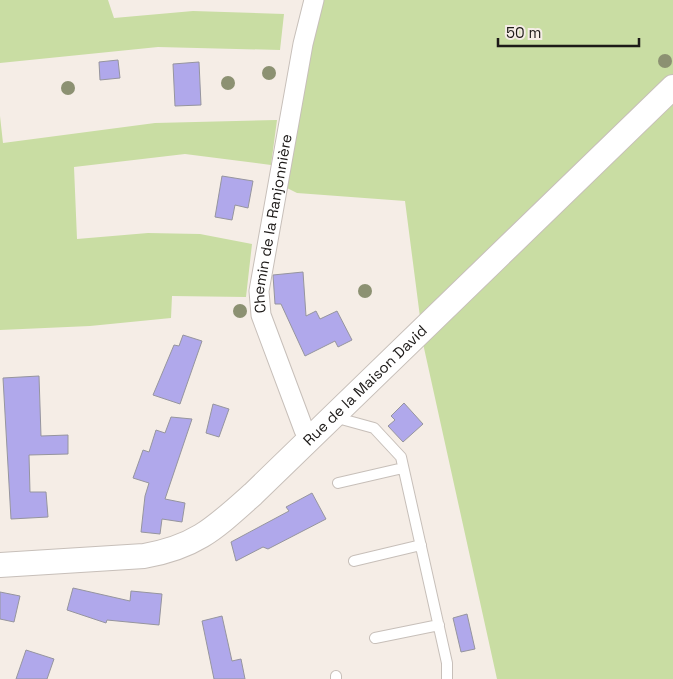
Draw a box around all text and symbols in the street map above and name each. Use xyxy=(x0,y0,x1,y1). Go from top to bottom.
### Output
scale bar xyxy=(498,15,639,47)
text: 50 m xyxy=(506,23,541,42)
street label: Chemin de la Ranjonnière xyxy=(249,132,296,314)
street label: Rue de la Maison David xyxy=(299,321,431,449)

